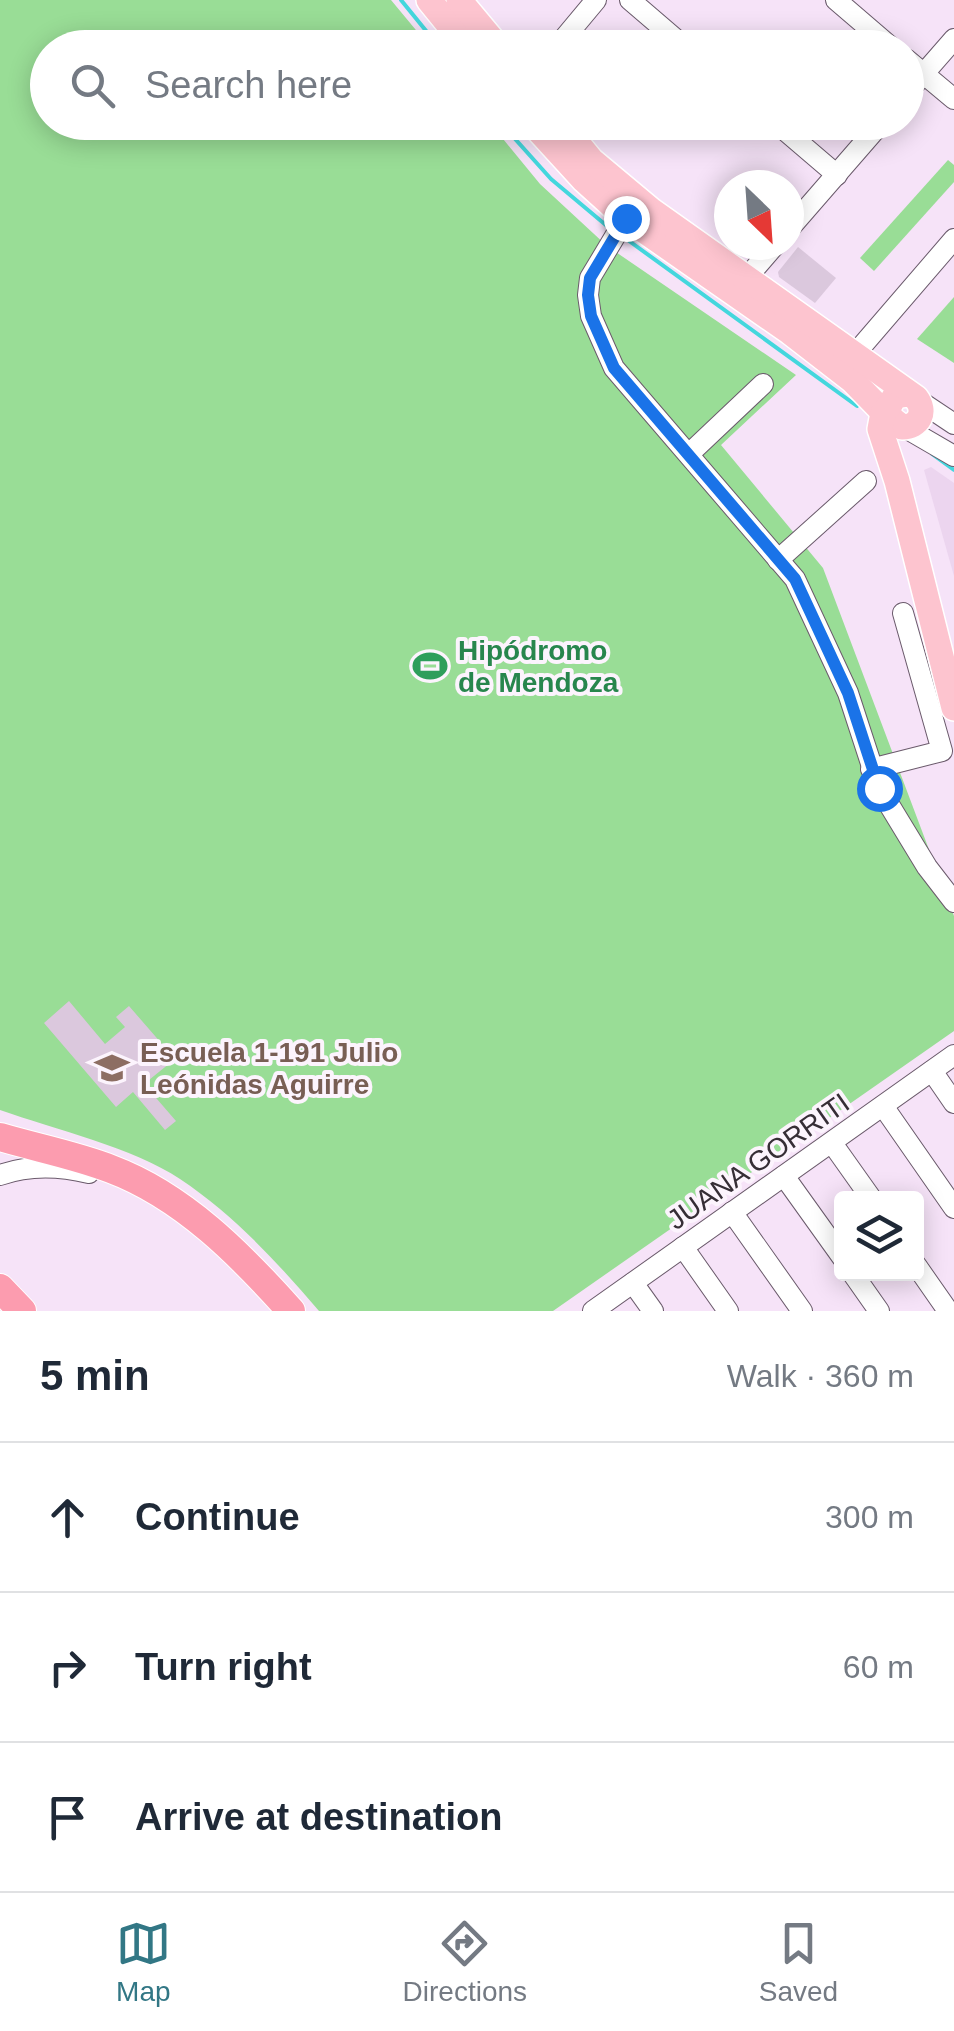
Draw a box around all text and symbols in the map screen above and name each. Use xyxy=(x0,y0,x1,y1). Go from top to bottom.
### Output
search box xyxy=(30,30,924,140)
icon: search xyxy=(65,58,120,113)
text: Search here xyxy=(145,64,352,106)
north arrow xyxy=(714,170,804,260)
route end xyxy=(604,196,650,242)
place label: Hipódromo de Mendoza xyxy=(458,635,619,698)
sports icon: Hipódromo de Mendoza xyxy=(411,647,449,685)
route start xyxy=(857,766,903,812)
place label: Escuela 1-191 Julio Leónidas Aguirre xyxy=(140,1037,398,1100)
school or university icon: Escuela 1-191 Julio Leónidas Aguirre xyxy=(93,1049,131,1087)
street label: JUANA GORRITI xyxy=(661,1087,855,1236)
map controls xyxy=(834,1191,924,1281)
button: layers xyxy=(834,1191,924,1281)
text: 5 min xyxy=(40,1352,150,1399)
text: Walk · 360 m xyxy=(727,1358,914,1394)
icon: ahead xyxy=(40,1490,95,1545)
text: Continue xyxy=(135,1496,300,1538)
text: 300 m xyxy=(825,1499,914,1535)
icon: right xyxy=(40,1640,95,1695)
text: Turn right xyxy=(135,1646,312,1688)
text: 60 m xyxy=(843,1649,914,1685)
icon: arrive xyxy=(40,1790,95,1845)
text: Arrive at destination xyxy=(135,1796,502,1838)
tab: Map xyxy=(116,1916,171,2008)
tab: Directions xyxy=(403,1916,527,2008)
tab: Saved xyxy=(759,1916,838,2008)

